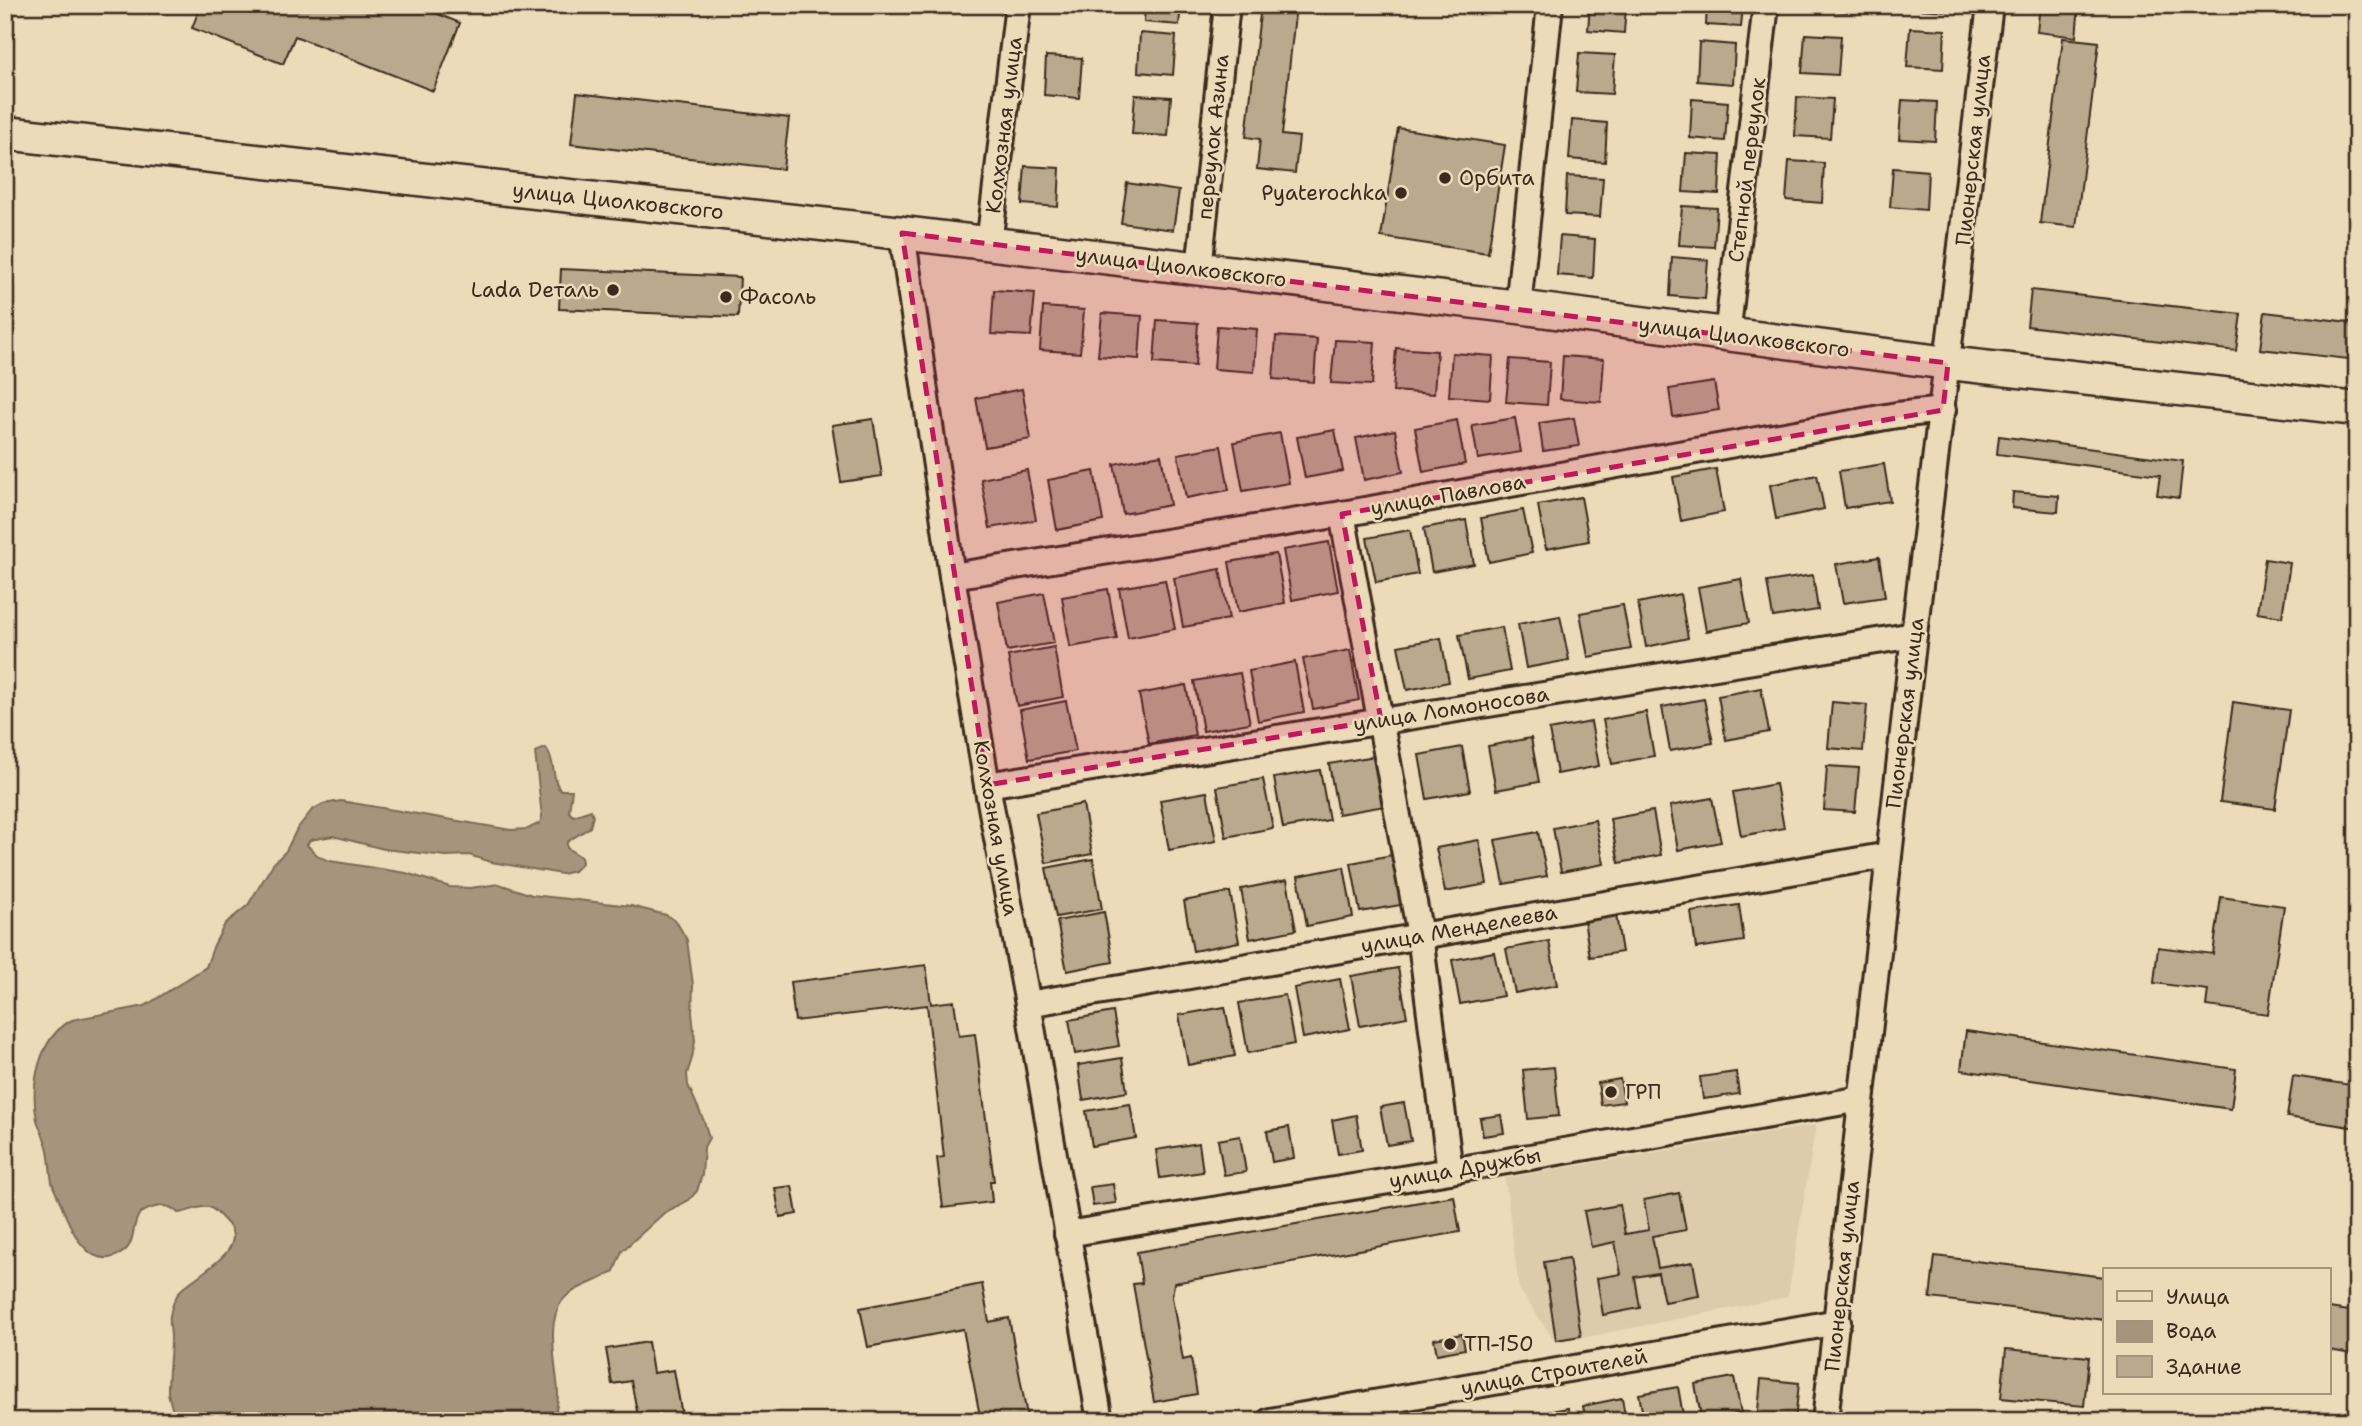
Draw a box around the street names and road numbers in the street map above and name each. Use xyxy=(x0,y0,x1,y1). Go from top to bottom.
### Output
street label: Колхозная улица xyxy=(979,35,1029,215)
street label: переулок Азина xyxy=(1190,53,1236,221)
street label: Пионерская улица xyxy=(1949,53,1997,247)
street label: Степной переулок xyxy=(1722,76,1772,264)
street label: улица Циолковского xyxy=(511,176,725,226)
street label: улица Циолковского xyxy=(1074,240,1288,294)
street label: улица Циолковского xyxy=(1637,310,1851,364)
street label: улица Павлова xyxy=(1368,468,1528,522)
street label: Пионерская улица xyxy=(1879,616,1931,810)
street label: улица Ломоносова xyxy=(1351,680,1551,738)
street label: Колхозная улица xyxy=(967,738,1025,918)
street label: улица Менделеева xyxy=(1359,898,1559,960)
street label: улица Дружбы xyxy=(1387,1141,1543,1195)
street label: Пионерская улица xyxy=(1818,1179,1866,1373)
street label: улица Строителей xyxy=(1459,1342,1650,1402)

